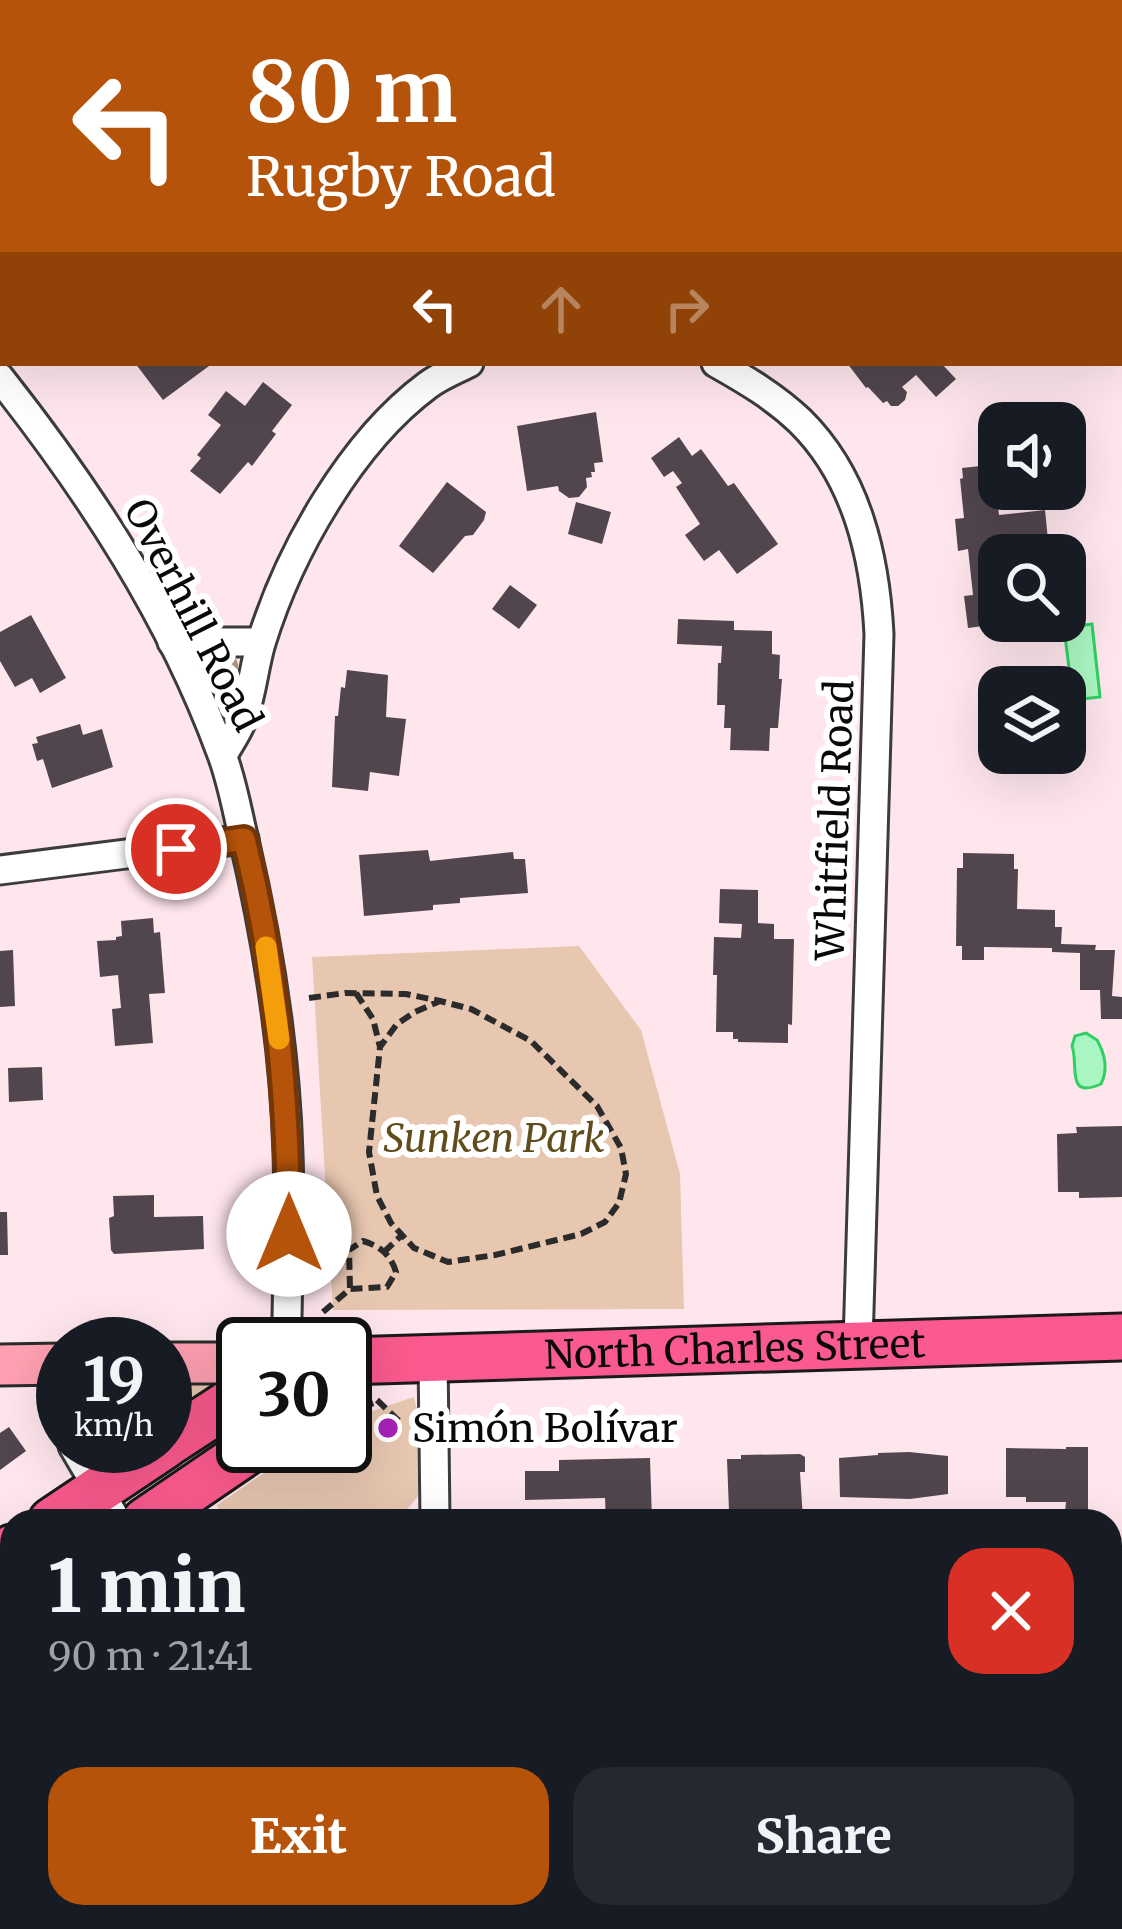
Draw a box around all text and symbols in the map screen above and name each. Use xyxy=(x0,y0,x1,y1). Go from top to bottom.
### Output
text: 80 m xyxy=(246,39,458,145)
icon: left xyxy=(48,48,204,204)
text: Rugby Road xyxy=(246,143,556,211)
icon: left xyxy=(402,276,468,342)
icon: ahead xyxy=(528,276,594,342)
icon: right xyxy=(654,276,720,342)
map controls xyxy=(978,402,1086,774)
button: sound xyxy=(978,402,1086,510)
street label: Overhill Road xyxy=(113,491,273,739)
button: search xyxy=(978,534,1086,642)
button: layers xyxy=(978,666,1086,774)
street label: Whitfield Road xyxy=(806,679,864,962)
pin xyxy=(125,798,227,900)
icon: arrive xyxy=(143,816,209,882)
park label: Sunken Park xyxy=(383,1114,605,1163)
position arrow xyxy=(226,1171,352,1297)
speed limit sign: 30 xyxy=(216,1317,372,1473)
street label: North Charles Street xyxy=(543,1319,926,1379)
text: 19 xyxy=(83,1342,145,1417)
place label: Simón Bolívar xyxy=(412,1404,678,1453)
text: km/h xyxy=(74,1406,154,1444)
marker: Simón Bolívar xyxy=(375,1415,401,1441)
text: 1 min xyxy=(48,1541,245,1632)
button: close xyxy=(948,1548,1074,1674)
text: 90 m · 21:41 xyxy=(48,1632,253,1681)
button: Exit xyxy=(48,1767,549,1905)
button: Share xyxy=(573,1767,1074,1905)

